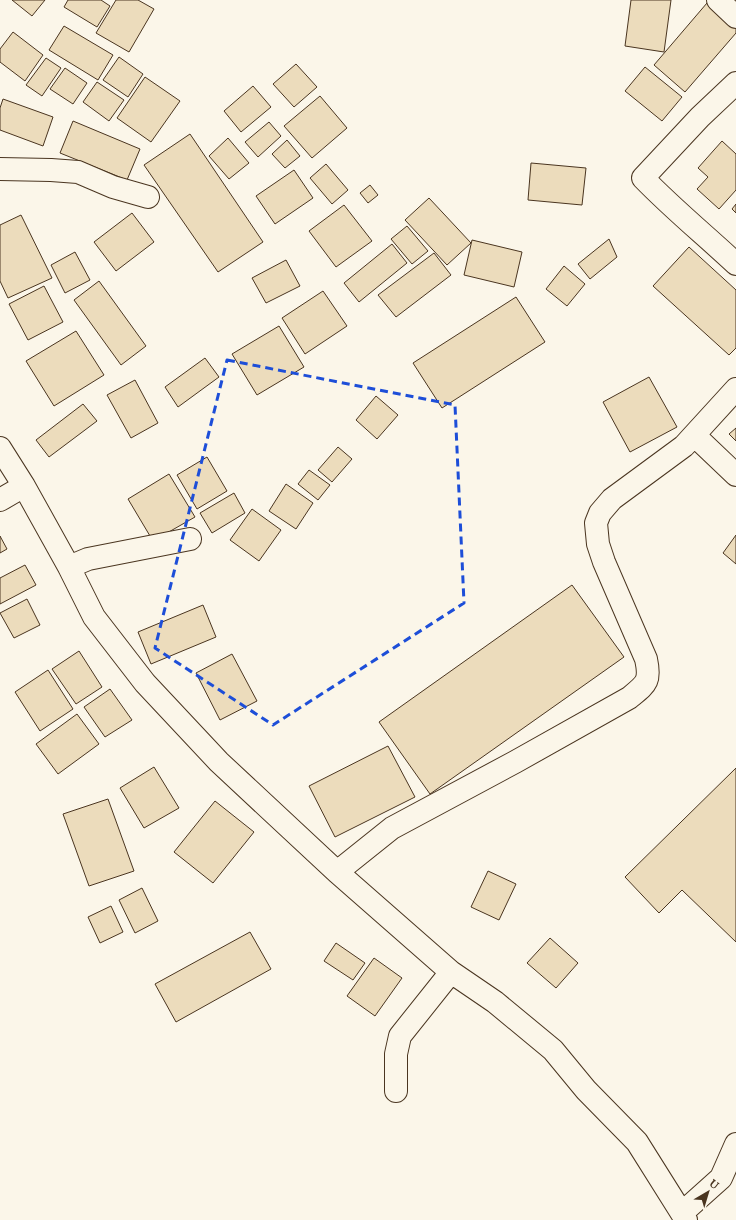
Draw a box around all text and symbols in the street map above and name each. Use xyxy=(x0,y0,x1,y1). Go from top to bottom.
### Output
north arrow xyxy=(688,1172,728,1212)
text: U xyxy=(707,1176,722,1193)

